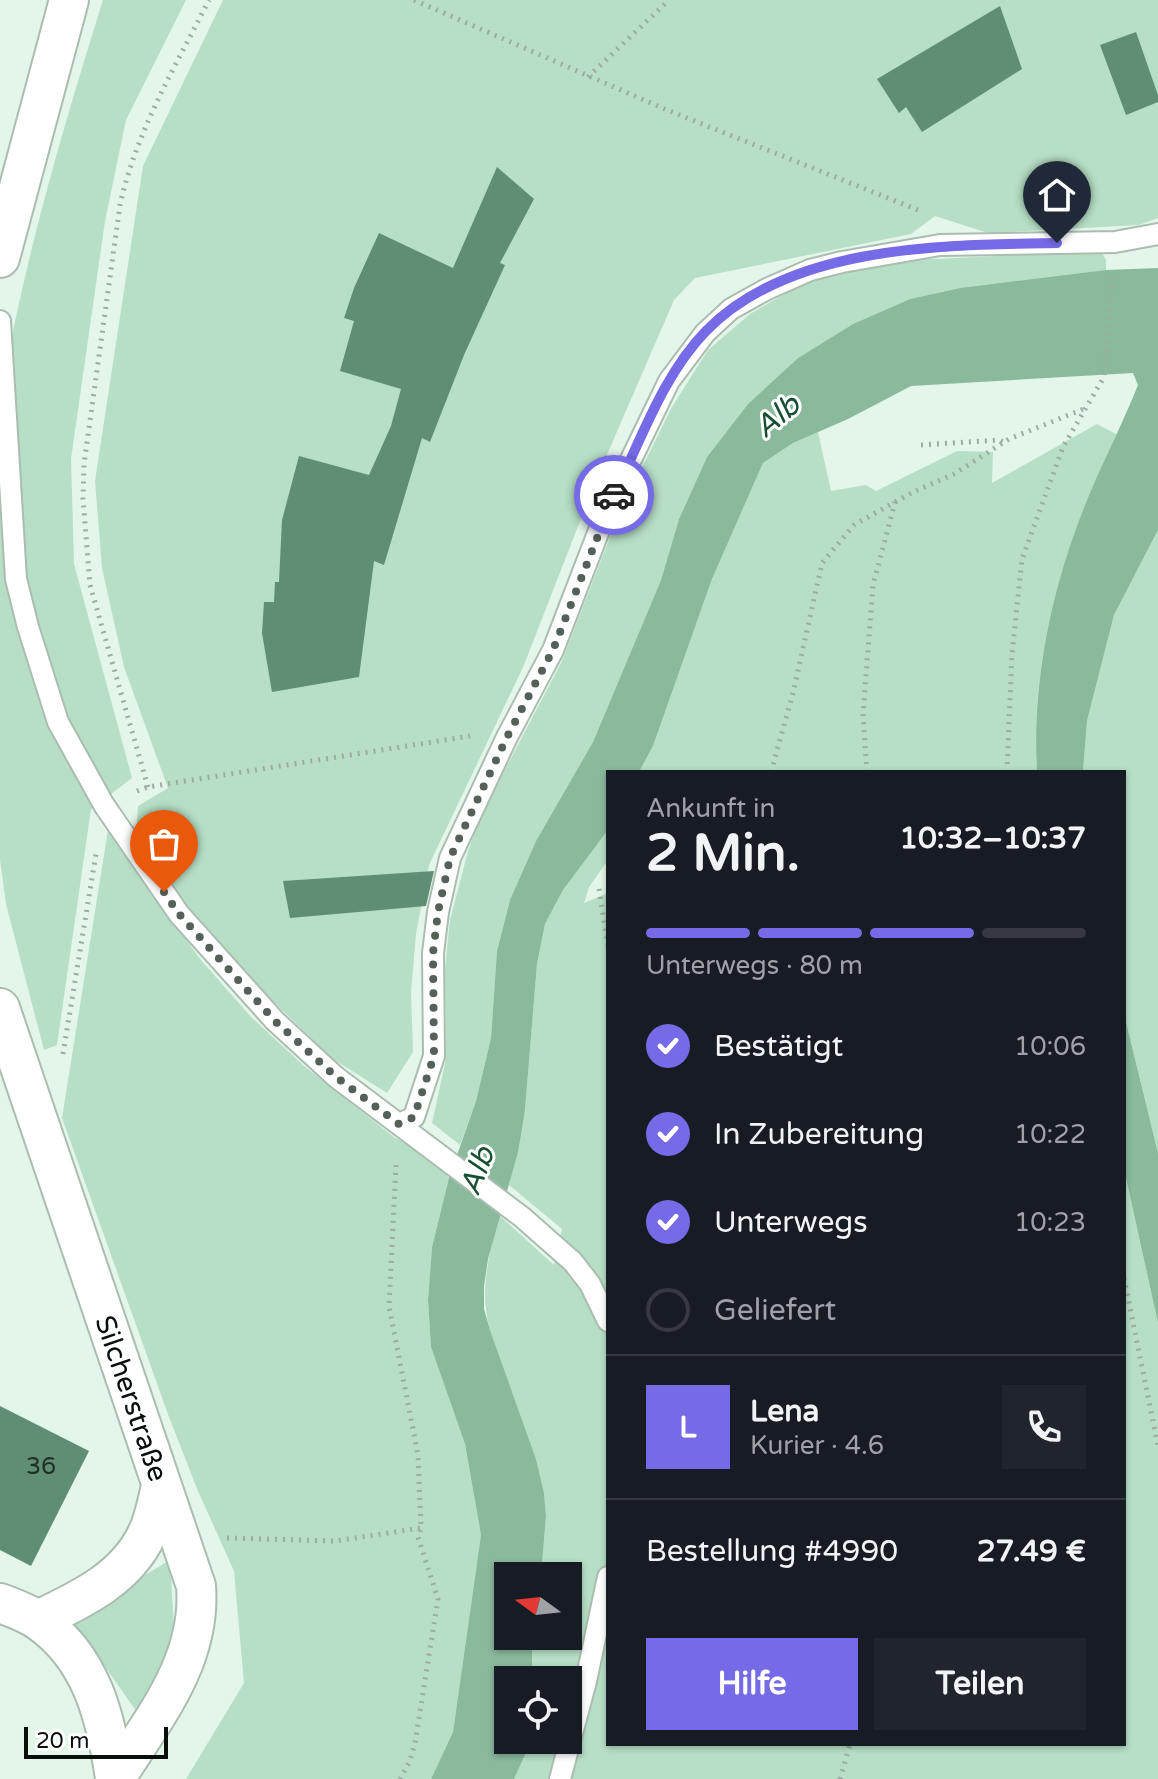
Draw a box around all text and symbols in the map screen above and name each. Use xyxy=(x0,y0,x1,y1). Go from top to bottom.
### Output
pin xyxy=(1023,161,1091,243)
icon: home xyxy=(1035,173,1079,217)
water label: Alb xyxy=(747,385,809,446)
courier xyxy=(574,455,654,535)
icon: car xyxy=(592,473,636,517)
text: Ankunft in xyxy=(646,793,775,824)
pin xyxy=(130,810,198,892)
text: 10:32–10:37 xyxy=(899,820,1086,857)
icon: bag xyxy=(142,822,186,866)
text: 2 Min. xyxy=(646,822,800,885)
text: Unterwegs · 80 m xyxy=(646,950,863,981)
icon: check xyxy=(646,1024,690,1068)
text: Bestätigt xyxy=(714,1028,843,1065)
text: 10:06 xyxy=(1014,1031,1086,1062)
icon: check xyxy=(646,1112,690,1156)
text: In Zubereitung xyxy=(714,1116,924,1153)
text: 10:22 xyxy=(1014,1119,1086,1150)
water label: Alb xyxy=(452,1140,504,1200)
icon: check xyxy=(646,1200,690,1244)
text: Unterwegs xyxy=(714,1204,868,1241)
text: 10:23 xyxy=(1014,1207,1086,1238)
text: Geliefert xyxy=(714,1292,836,1329)
street label: Silcherstraße xyxy=(87,1311,175,1486)
button: phone xyxy=(1002,1385,1086,1469)
text: Lena xyxy=(750,1393,819,1430)
text: L xyxy=(679,1409,697,1446)
text: Kurier · 4.6 xyxy=(750,1430,884,1461)
house number: 36 xyxy=(26,1452,56,1481)
text: Bestellung #4990 xyxy=(646,1533,898,1570)
text: 27.49 € xyxy=(977,1533,1086,1570)
north arrow xyxy=(494,1562,582,1650)
map controls xyxy=(494,1562,582,1754)
button: Hilfe xyxy=(646,1638,858,1730)
button: Teilen xyxy=(874,1638,1086,1730)
button: locate xyxy=(494,1666,582,1754)
scale bar xyxy=(24,1723,168,1759)
text: 20 m xyxy=(36,1728,90,1754)

